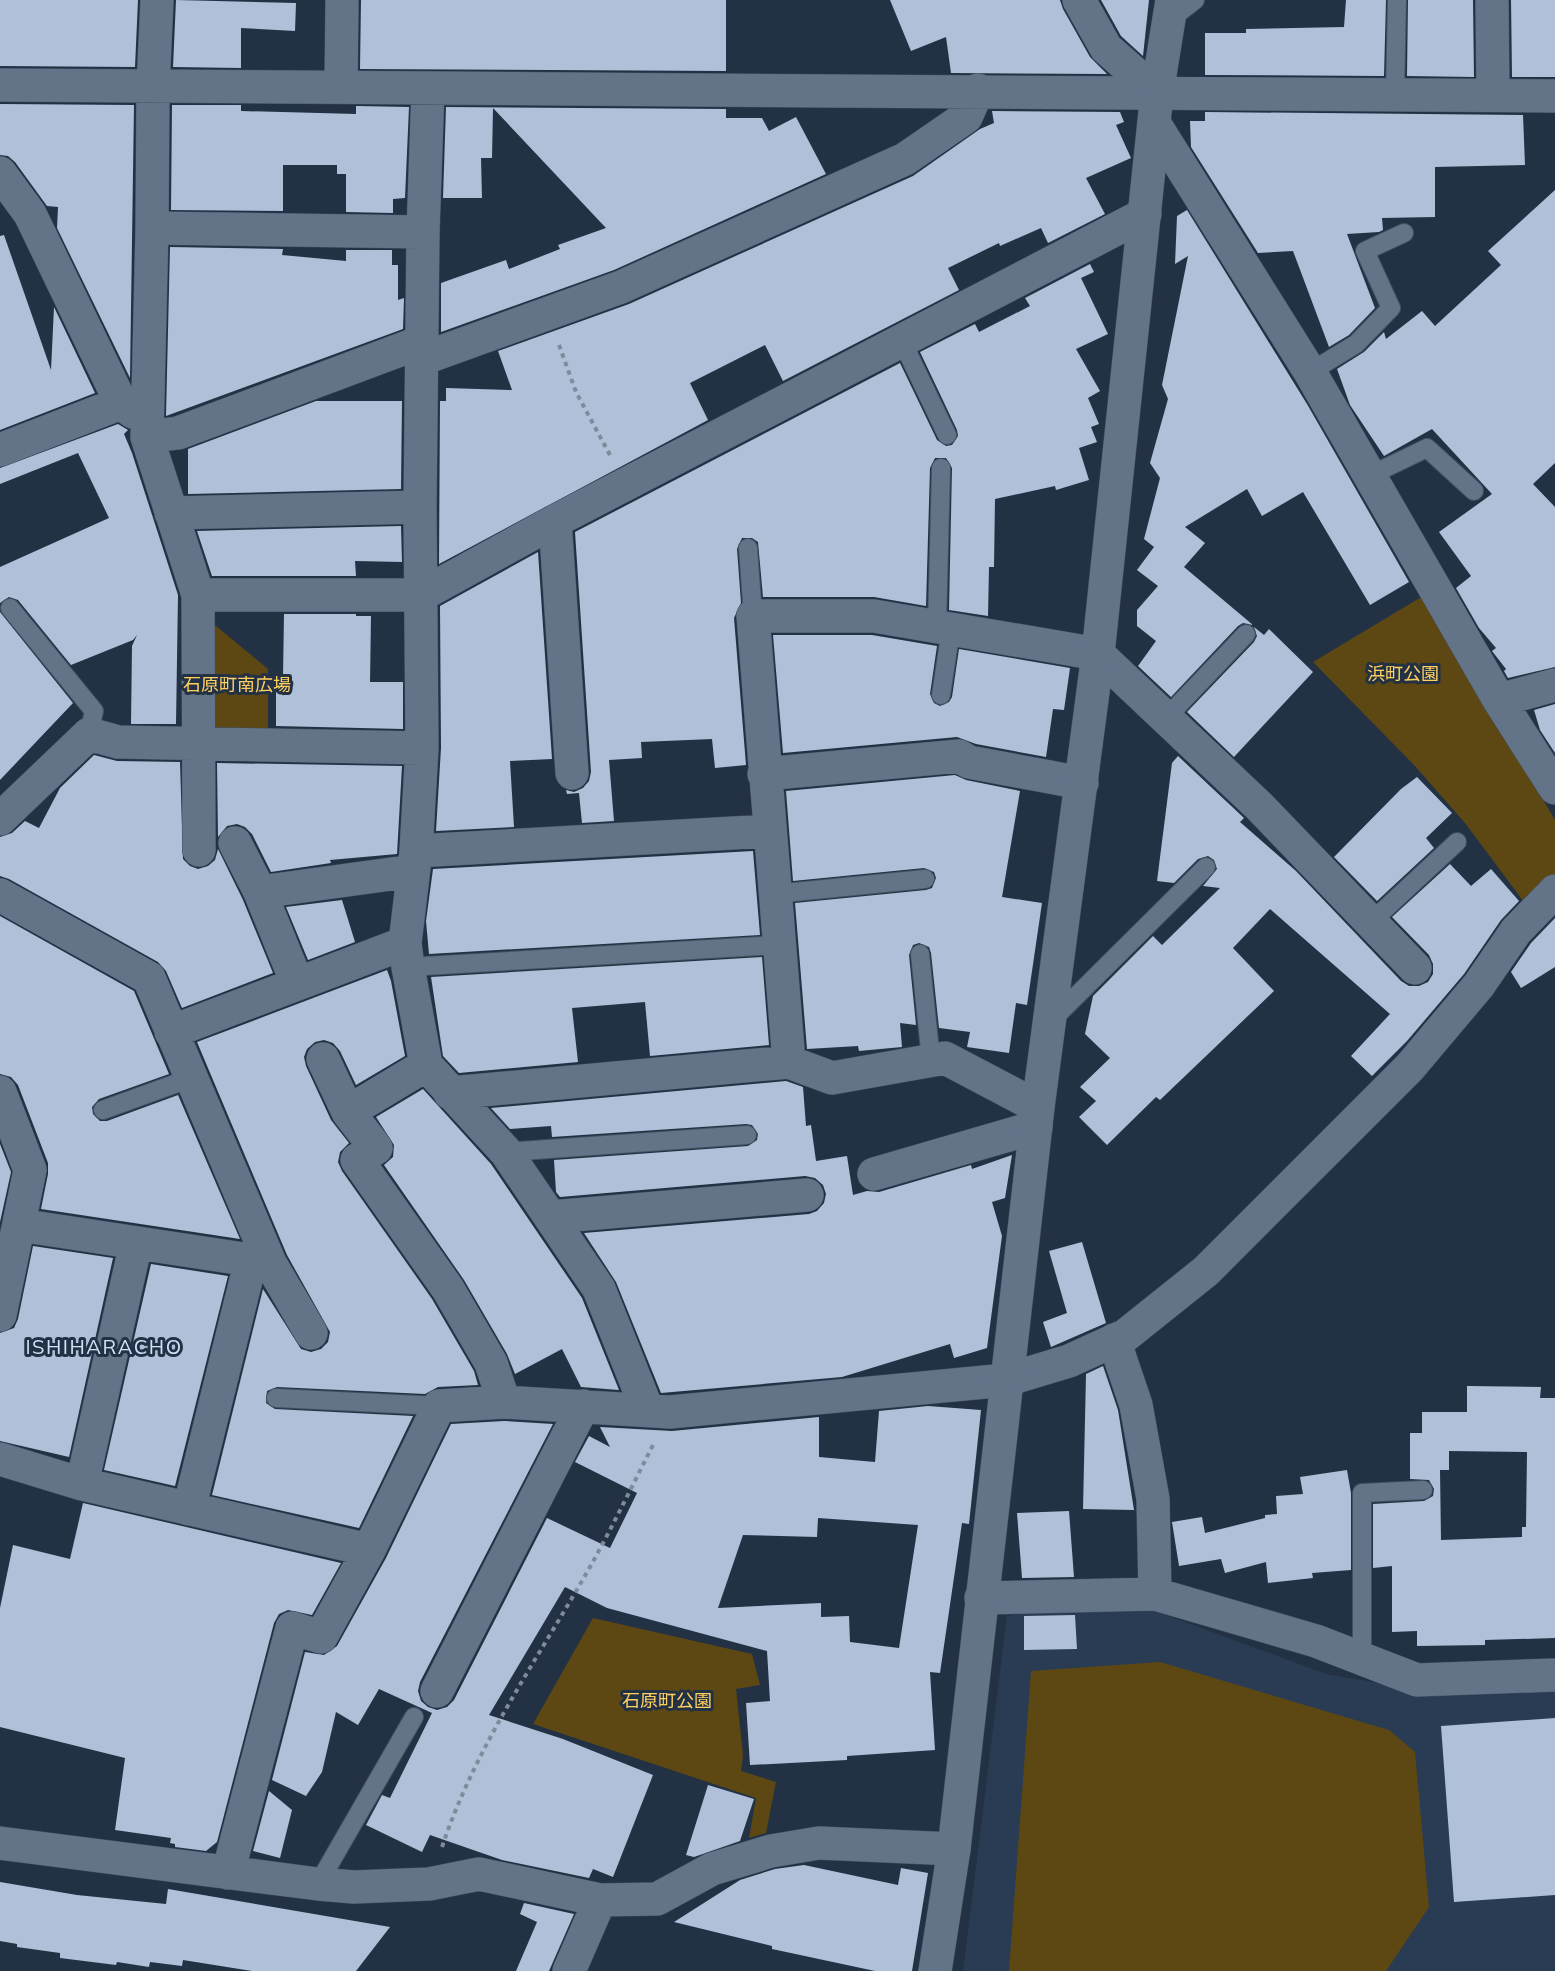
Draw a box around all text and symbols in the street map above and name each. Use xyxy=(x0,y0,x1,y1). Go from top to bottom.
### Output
park label: 浜町公園 xyxy=(1367,662,1439,685)
park label: 石原町南広場 xyxy=(183,673,291,696)
district label: ISHIHARACHO xyxy=(25,1334,183,1359)
park label: 石原町公園 xyxy=(622,1689,712,1712)

